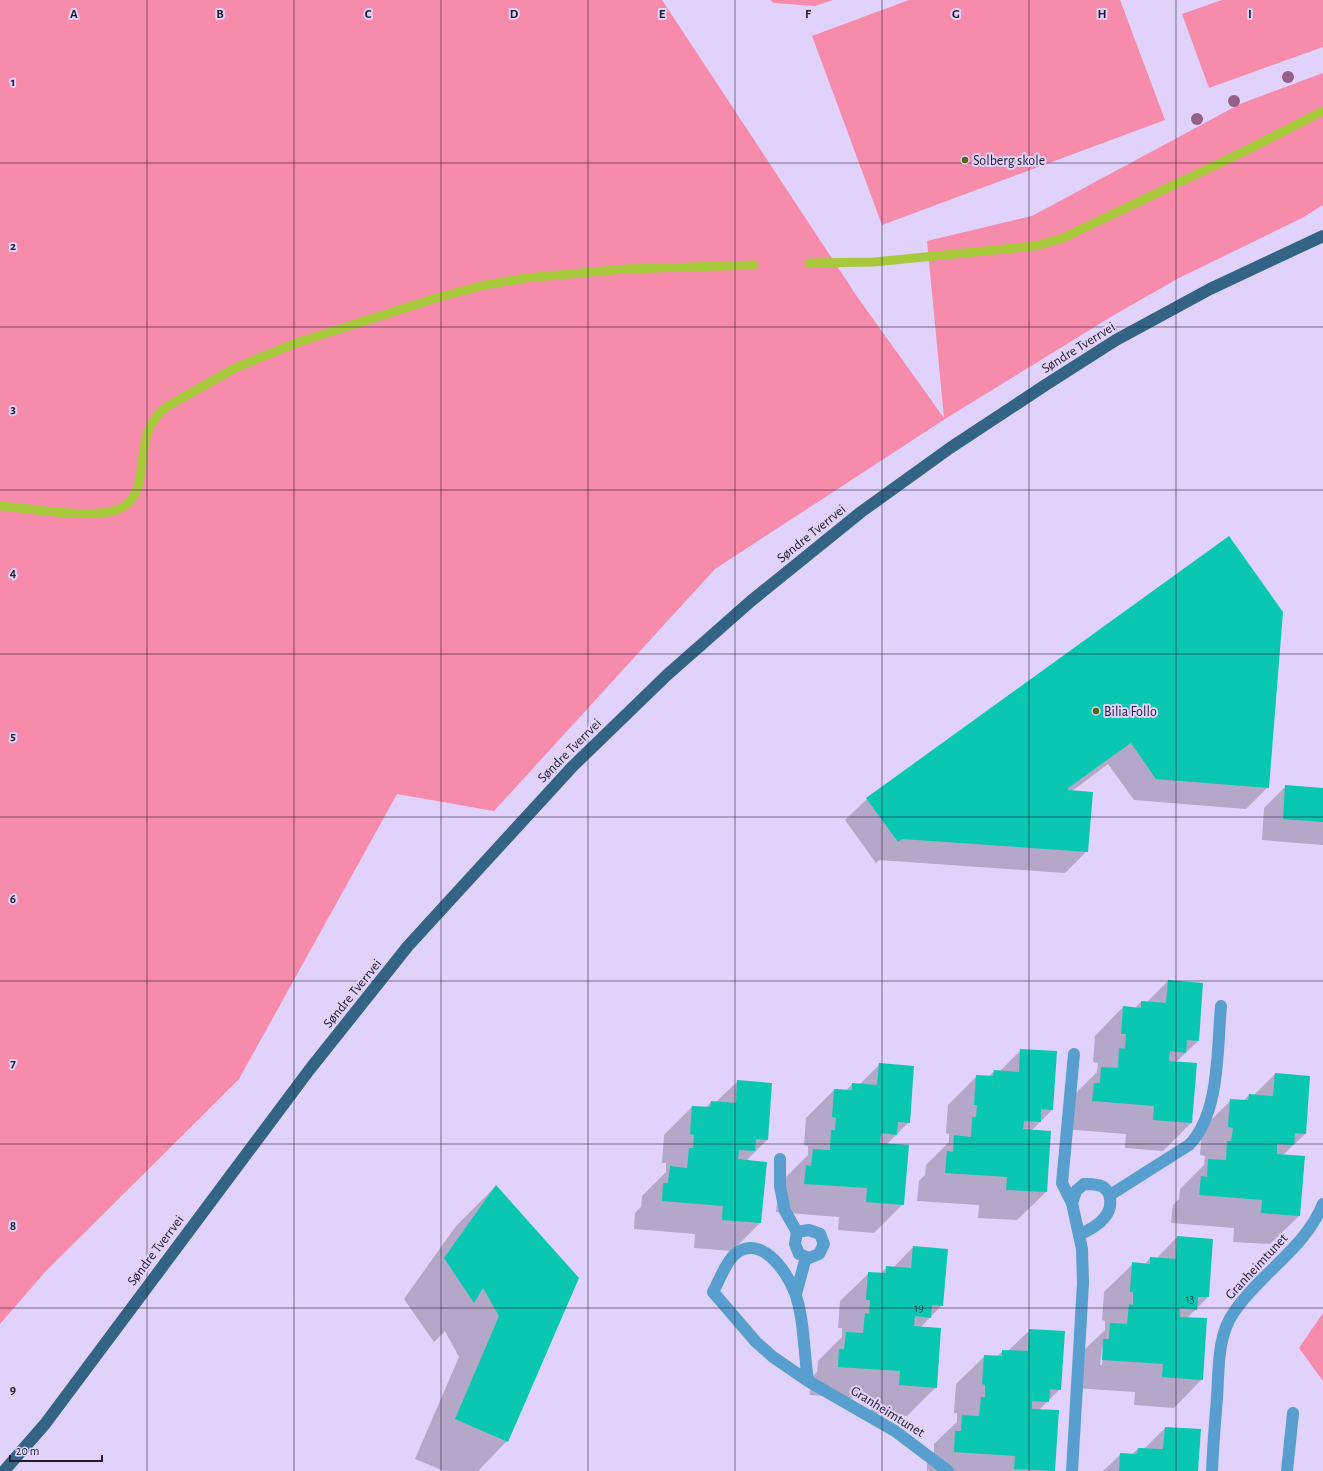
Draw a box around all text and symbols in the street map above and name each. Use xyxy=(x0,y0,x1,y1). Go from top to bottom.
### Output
text: A xyxy=(70,8,78,21)
text: B xyxy=(216,8,224,21)
text: C xyxy=(365,8,372,21)
text: D xyxy=(510,8,519,21)
text: E xyxy=(659,8,666,21)
text: F xyxy=(805,8,812,21)
text: G xyxy=(952,8,960,21)
text: H xyxy=(1097,8,1107,21)
text: I xyxy=(1248,8,1252,21)
text: 1 xyxy=(11,76,15,89)
place label: Solberg skole xyxy=(973,154,1045,168)
marker: Solberg skole xyxy=(960,155,970,165)
text: 2 xyxy=(10,240,16,253)
street label: Søndre Tverrvei xyxy=(1039,320,1118,376)
text: 3 xyxy=(10,403,16,416)
street label: Søndre Tverrvei xyxy=(775,502,849,566)
text: 4 xyxy=(10,567,17,580)
place label: Bilia Follo xyxy=(1104,705,1157,719)
marker: Bilia Follo xyxy=(1091,706,1101,716)
street label: Søndre Tverrvei xyxy=(535,716,604,785)
text: 5 xyxy=(10,730,16,743)
text: 6 xyxy=(10,893,16,906)
street label: Søndre Tverrvei xyxy=(321,957,385,1031)
text: 7 xyxy=(10,1057,16,1070)
street label: Søndre Tverrvei xyxy=(125,1213,187,1288)
text: 8 xyxy=(10,1220,16,1233)
street label: Granheimtunet xyxy=(1223,1231,1291,1302)
house number: 13 xyxy=(1185,1293,1195,1305)
house number: 19 xyxy=(914,1302,924,1314)
text: 9 xyxy=(10,1384,16,1397)
street label: Granheimtunet xyxy=(848,1384,927,1440)
scale bar xyxy=(10,1437,102,1463)
text: 20 m xyxy=(16,1445,39,1457)

